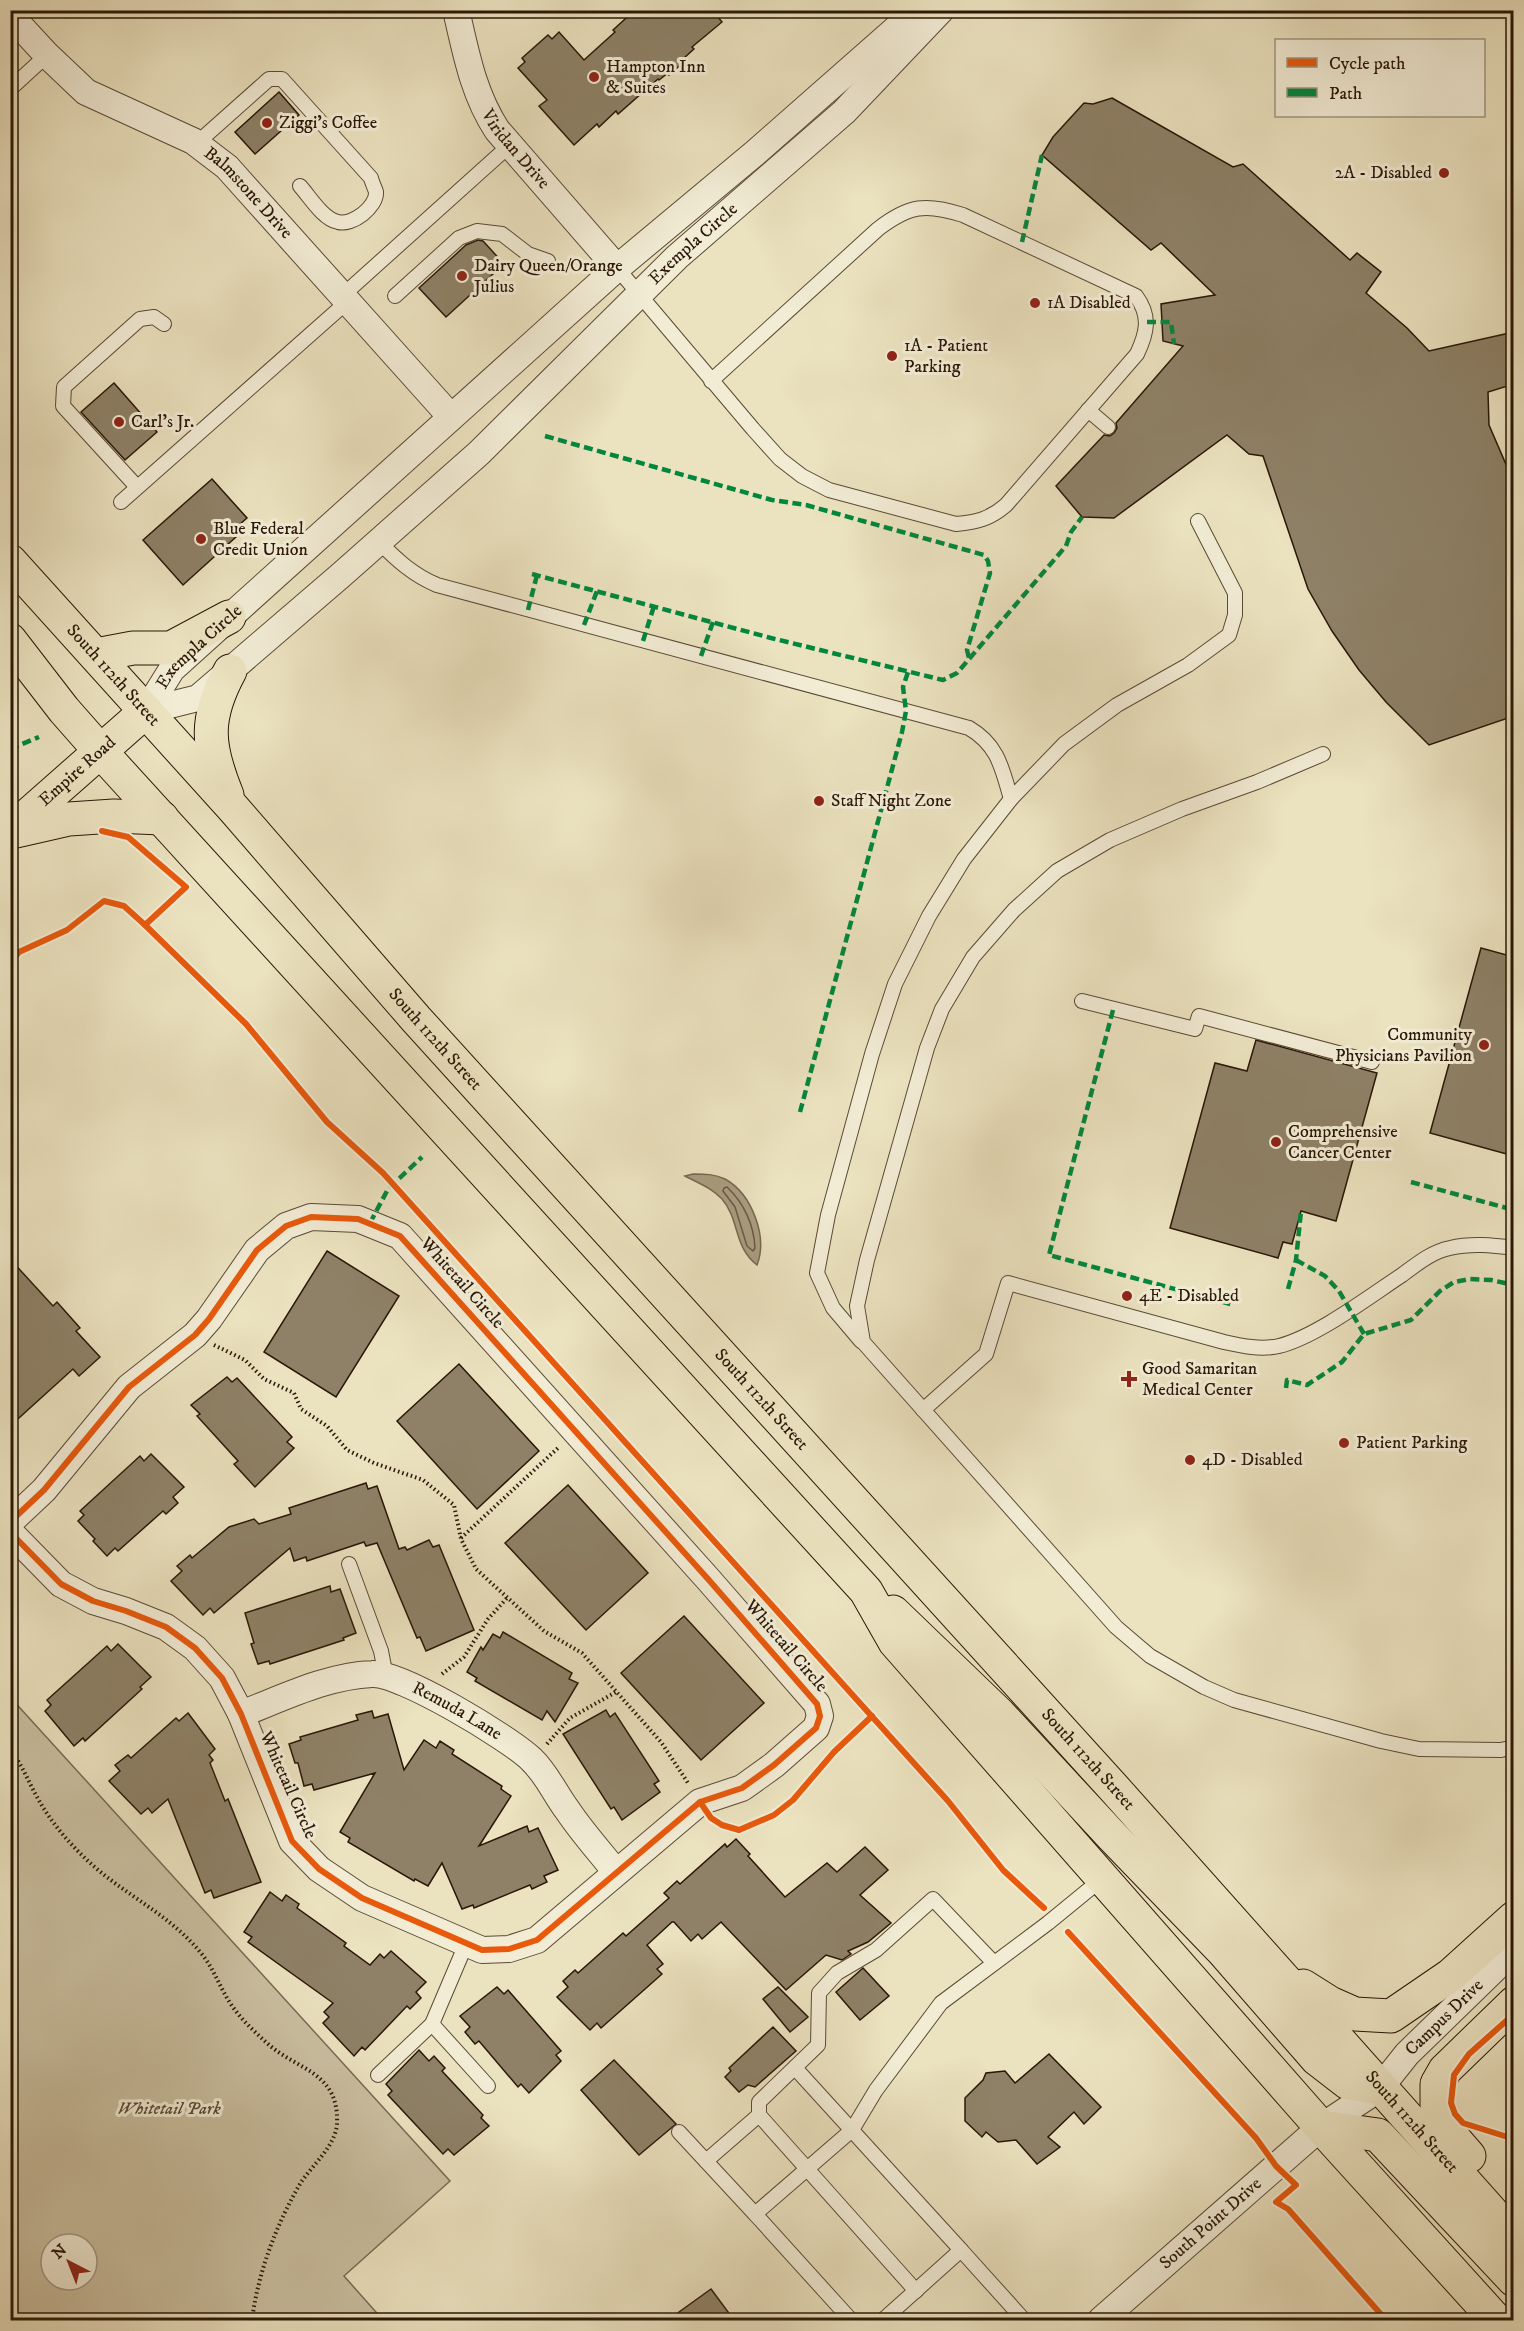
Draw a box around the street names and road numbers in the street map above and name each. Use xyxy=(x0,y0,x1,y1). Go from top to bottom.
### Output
street label: Viridan Drive xyxy=(476,105,555,194)
street label: Balmstone Drive xyxy=(199,142,297,244)
street label: Exempla Circle xyxy=(644,198,742,290)
street label: Exempla Circle xyxy=(151,600,247,693)
street label: South 112th Street xyxy=(62,620,165,731)
street label: Empire Road xyxy=(34,732,120,811)
street label: South 112th Street xyxy=(383,984,487,1095)
street label: Whitetail Circle xyxy=(415,1232,509,1333)
street label: South 112th Street xyxy=(710,1344,813,1455)
street label: Whitetail Circle xyxy=(739,1595,832,1697)
street label: Remuda Lane xyxy=(409,1677,506,1745)
street label: South 112th Street xyxy=(1036,1704,1140,1815)
street label: Whitetail Circle xyxy=(254,1727,321,1842)
street label: Campus Drive xyxy=(1401,1975,1488,2061)
street label: South 112th Street xyxy=(1360,2066,1463,2178)
street label: South Point Drive xyxy=(1155,2173,1266,2274)

